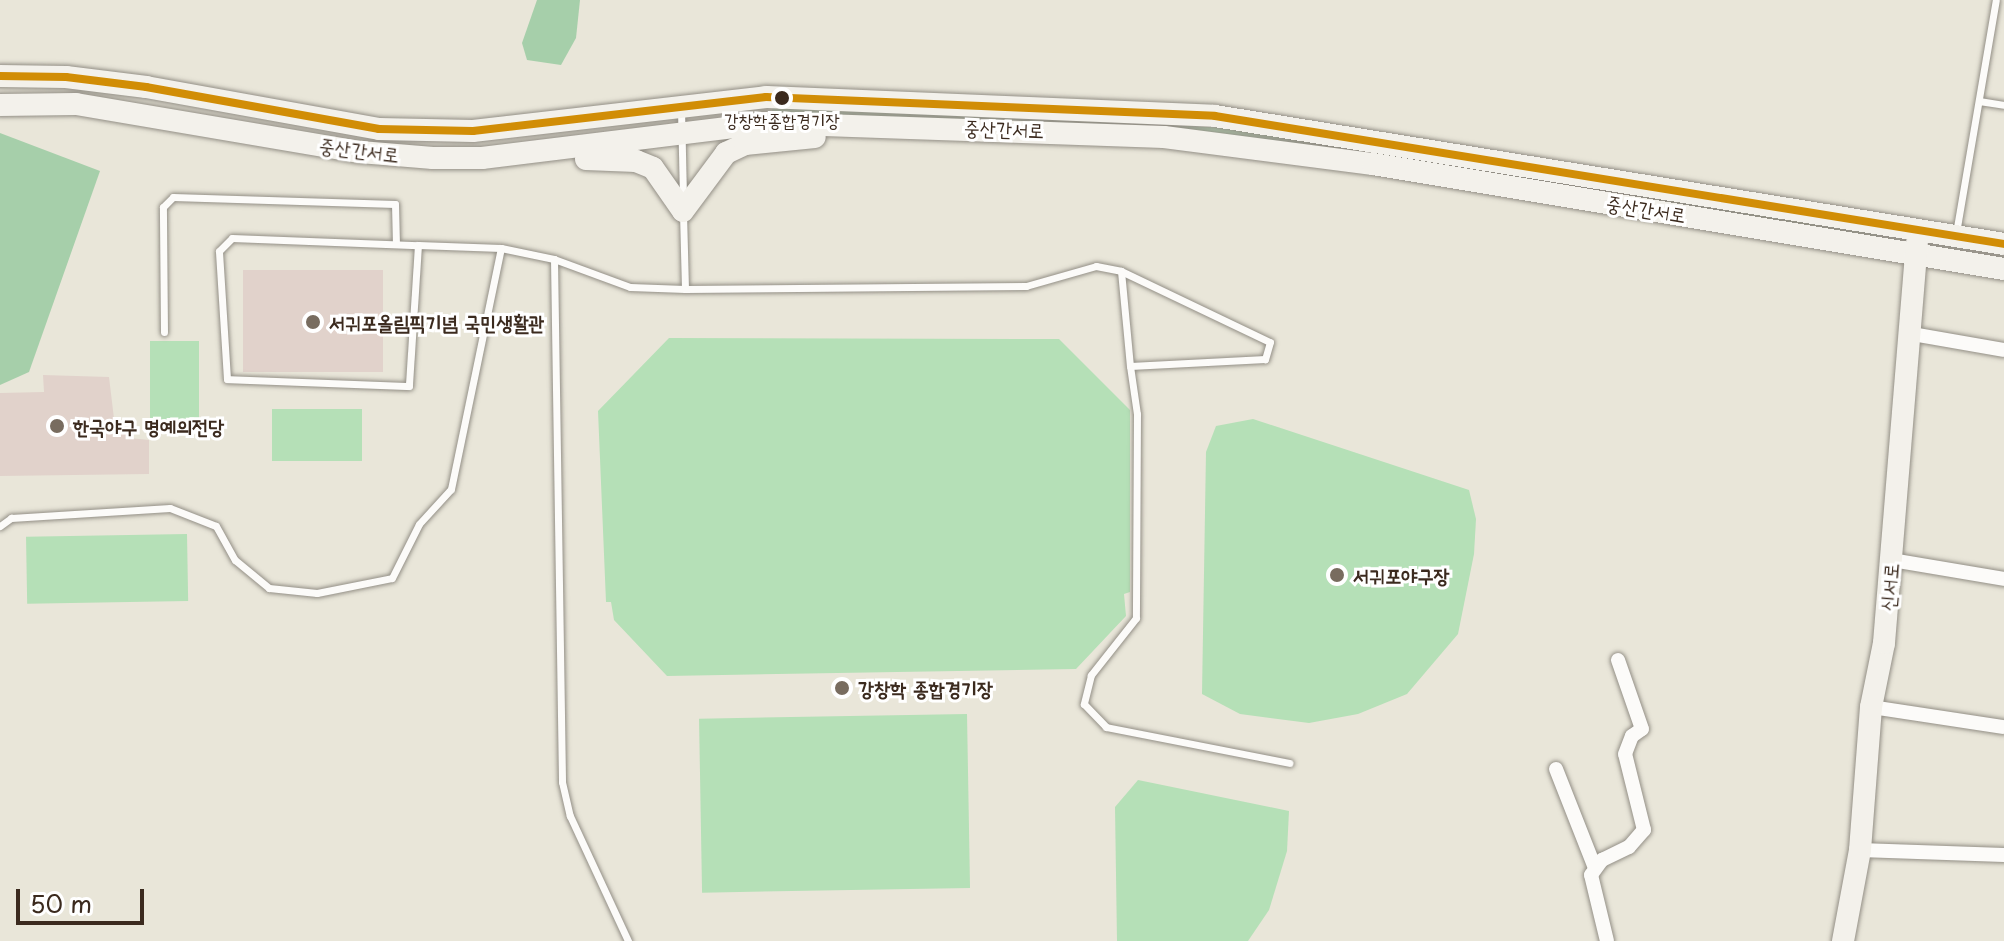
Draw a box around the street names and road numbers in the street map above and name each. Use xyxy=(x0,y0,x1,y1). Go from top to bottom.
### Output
street label: 중산간서로 xyxy=(963,116,1045,142)
street label: 중산간서로 xyxy=(318,133,400,167)
street label: 중산간서로 xyxy=(1604,191,1688,227)
street label: 신서로 xyxy=(1875,562,1903,612)

